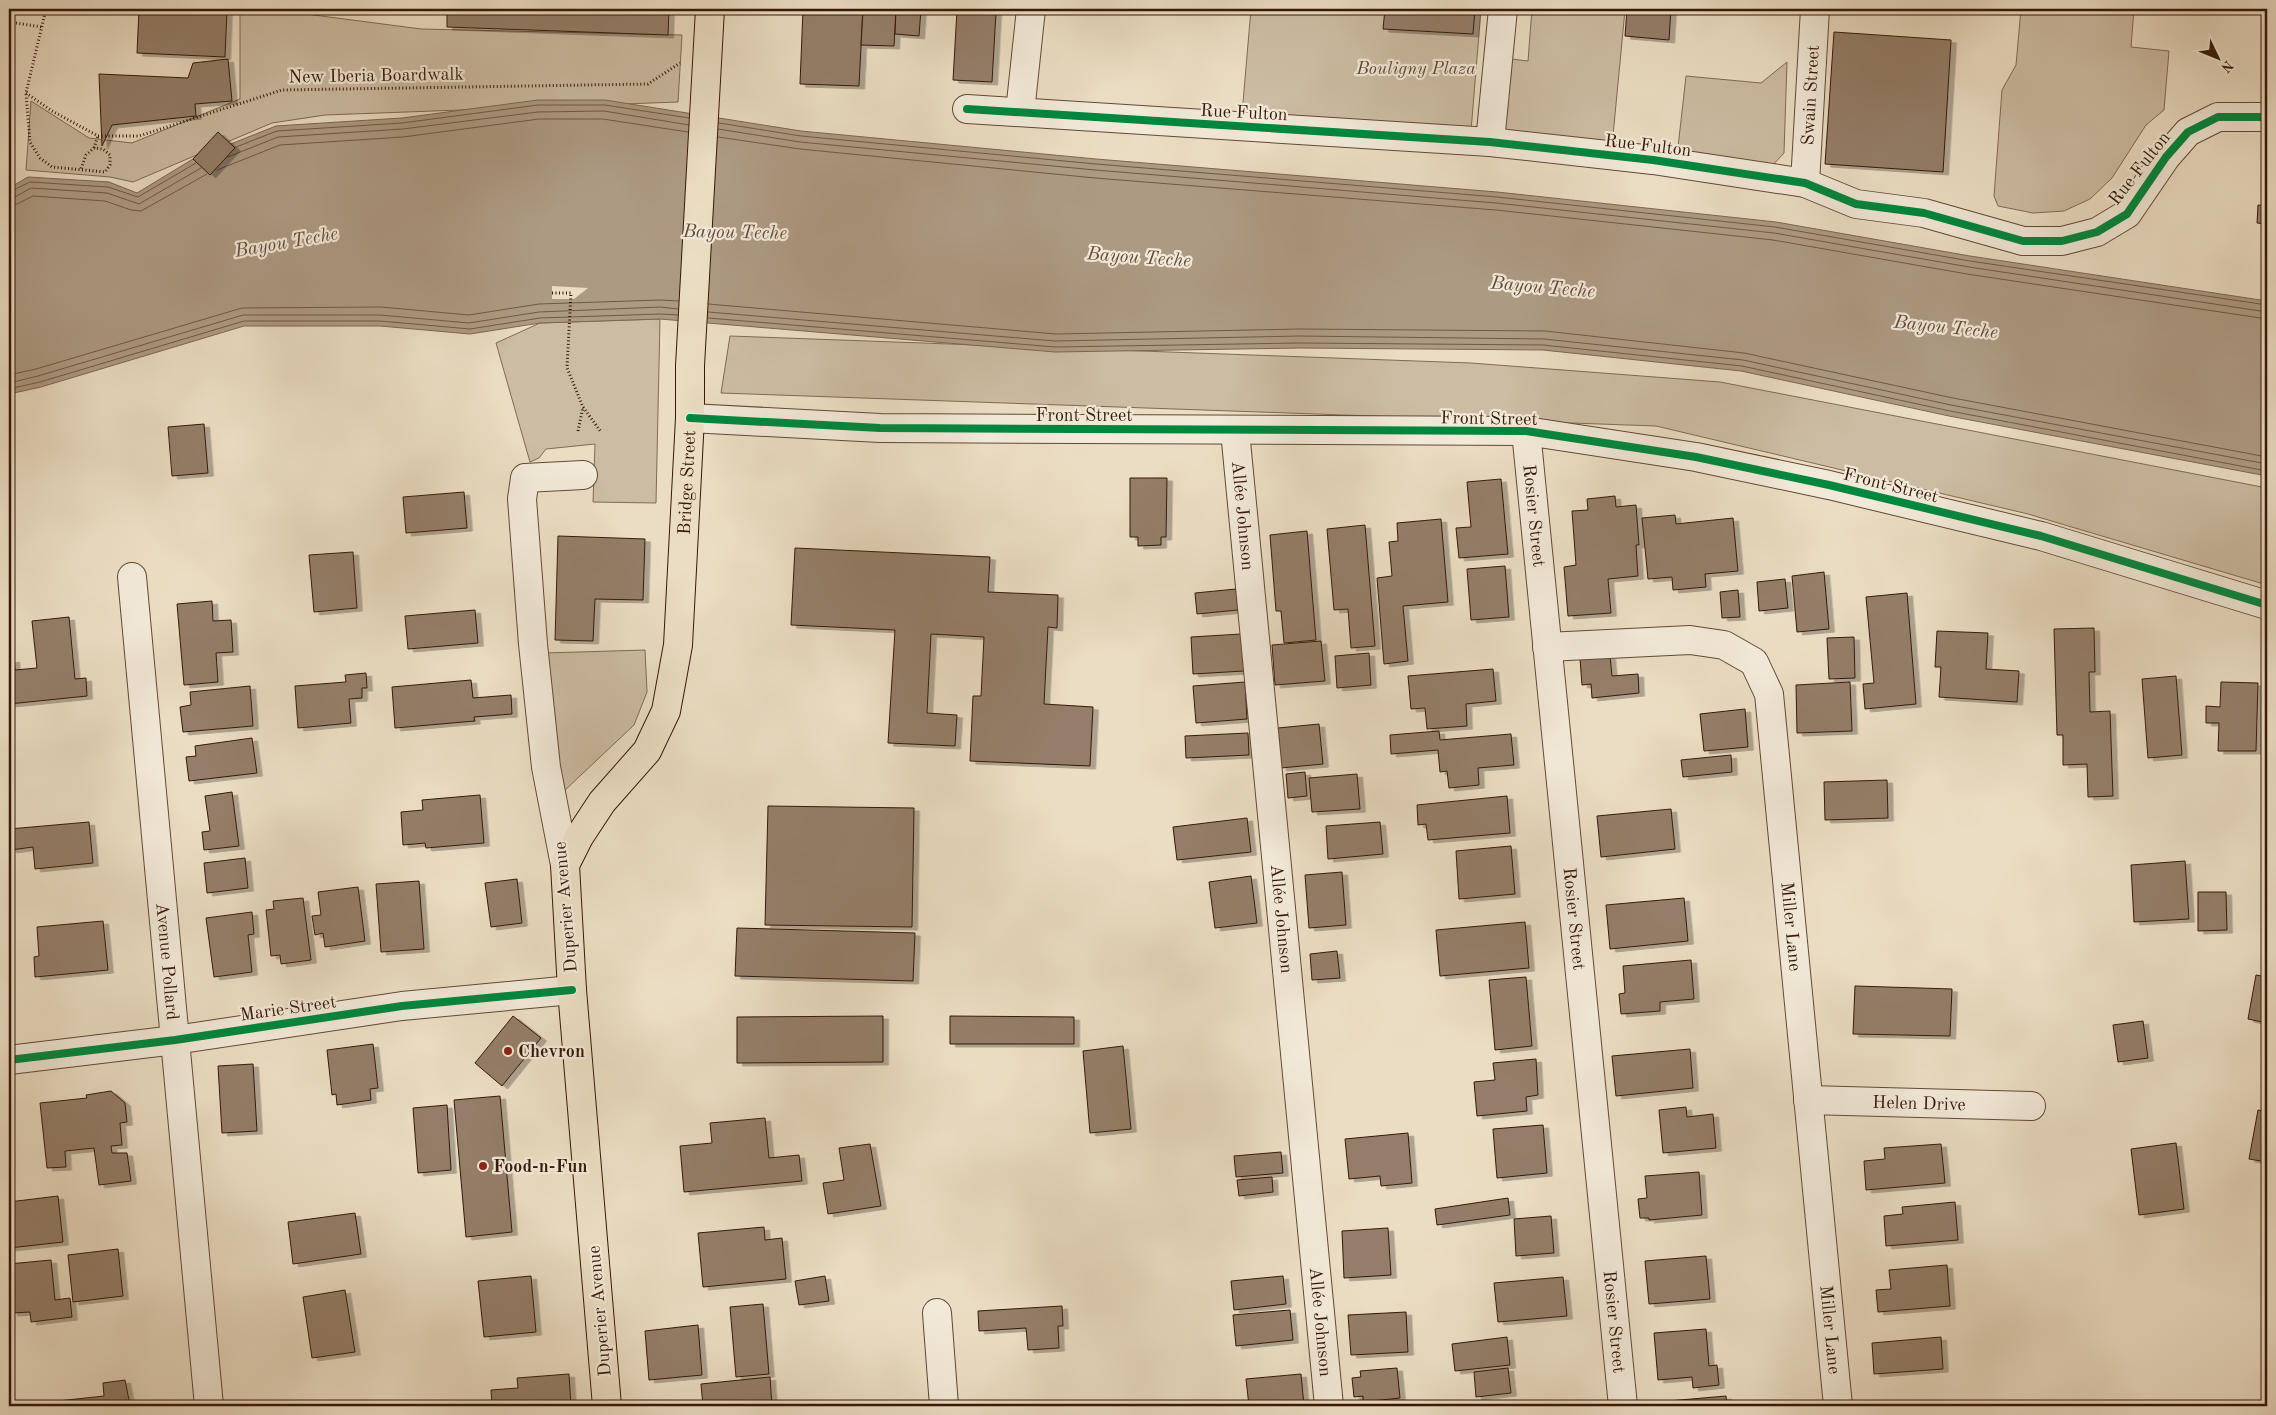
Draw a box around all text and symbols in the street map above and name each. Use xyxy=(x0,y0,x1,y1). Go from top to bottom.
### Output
north arrow xyxy=(2194,32,2244,82)
street label: Swain Street xyxy=(1799,44,1823,146)
text: N xyxy=(2218,57,2236,75)
park label: Bouligny Plaza xyxy=(1355,60,1476,78)
street label: New Iberia Boardwalk xyxy=(288,65,464,87)
street label: Rue Fulton xyxy=(1200,102,1288,124)
street label: Rue Fulton xyxy=(2106,128,2174,209)
street label: Rue Fulton xyxy=(1603,132,1693,160)
water label: Bayou Teche xyxy=(682,223,788,244)
water label: Bayou Teche xyxy=(232,225,340,262)
water label: Bayou Teche xyxy=(1085,245,1192,272)
water label: Bayou Teche xyxy=(1489,274,1596,303)
water label: Bayou Teche xyxy=(1892,313,1999,343)
street label: Front Street xyxy=(1035,407,1133,425)
street label: Front Street xyxy=(1440,409,1538,429)
street label: Bridge Street xyxy=(676,430,699,535)
street label: Allée Johnson xyxy=(1228,460,1256,571)
street label: Rosier Street xyxy=(1519,464,1547,568)
street label: Front Street xyxy=(1841,465,1940,506)
street label: Duperier Avenue xyxy=(551,841,581,973)
street label: Allée Johnson xyxy=(1267,863,1295,975)
street label: Rosier Street xyxy=(1559,867,1588,971)
street label: Miller Lane xyxy=(1777,881,1804,972)
street label: Avenue Pollard xyxy=(152,902,181,1021)
street label: Marie Street xyxy=(239,993,338,1025)
place label: Chevron xyxy=(518,1043,585,1061)
marker: Chevron xyxy=(502,1045,514,1057)
street label: Helen Drive xyxy=(1872,1094,1966,1114)
place label: Food-n-Fun xyxy=(493,1158,587,1176)
marker: Food-n-Fun xyxy=(477,1160,489,1172)
street label: Duperier Avenue xyxy=(585,1245,615,1377)
street label: Allée Johnson xyxy=(1306,1266,1334,1378)
street label: Rosier Street xyxy=(1600,1270,1628,1374)
street label: Miller Lane xyxy=(1816,1284,1843,1375)

